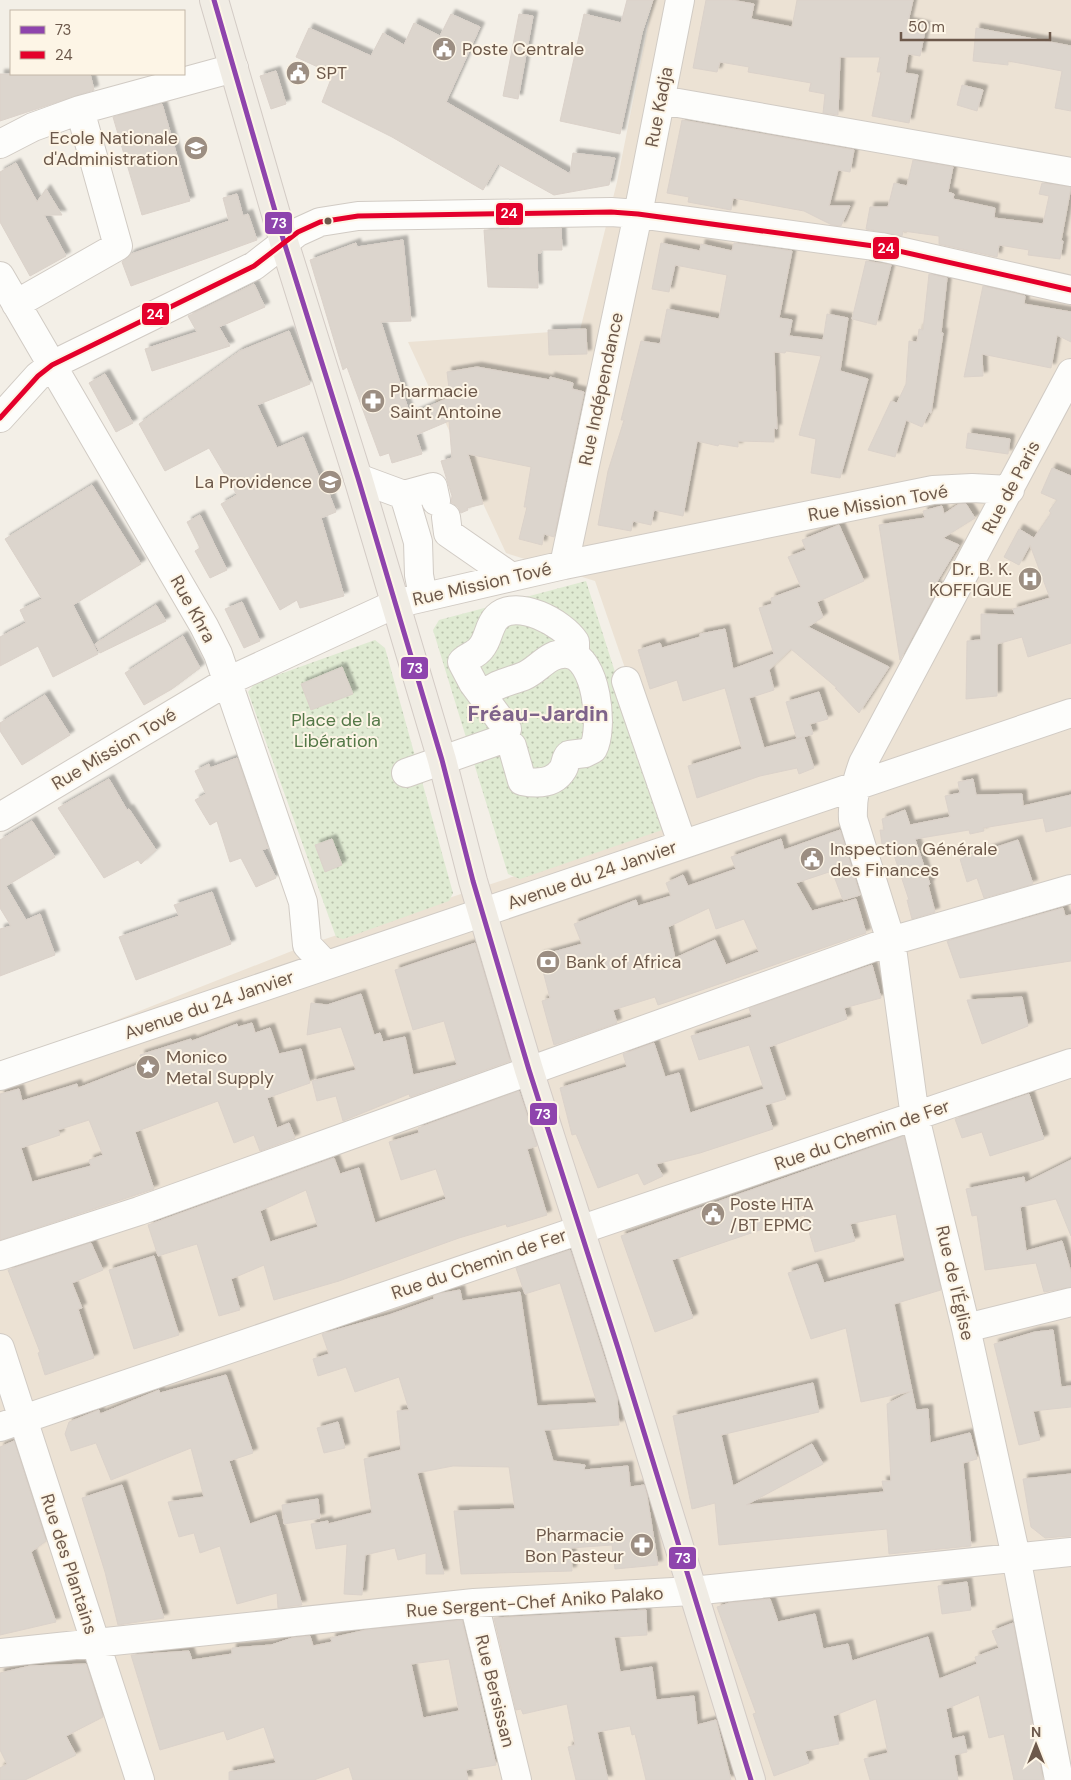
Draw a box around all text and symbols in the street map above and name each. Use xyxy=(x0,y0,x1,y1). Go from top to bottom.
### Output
legend xyxy=(10,10,185,75)
scale bar xyxy=(901,10,1050,42)
text: 50 m xyxy=(908,17,945,37)
text: 73 xyxy=(55,20,72,40)
public building icon: Poste Centrale xyxy=(431,36,457,62)
place label: Poste Centrale xyxy=(462,37,584,61)
text: 24 xyxy=(55,45,73,65)
public building icon: SPT xyxy=(285,60,311,86)
place label: SPT xyxy=(316,61,347,85)
street label: Rue Kadja xyxy=(639,65,679,149)
place label: Ecole Nationale d'Administration xyxy=(43,126,178,171)
school or university icon: Ecole Nationale d'Administration xyxy=(183,135,209,161)
line badge: 24 xyxy=(495,202,524,226)
text: 24 xyxy=(500,204,518,222)
line badge: 73 xyxy=(264,211,293,235)
text: 73 xyxy=(271,214,287,232)
unlabelled marker xyxy=(323,216,333,226)
line badge: 24 xyxy=(872,236,900,260)
text: 24 xyxy=(877,239,895,257)
line badge: 24 xyxy=(141,302,170,326)
text: 24 xyxy=(146,305,164,323)
street label: Rue Indépendance xyxy=(573,310,629,468)
place label: Pharmacie Saint Antoine xyxy=(390,379,501,424)
pharmacy icon: Pharmacie Saint Antoine xyxy=(360,388,386,414)
street label: Rue de Paris xyxy=(976,436,1046,538)
school or university icon: La Providence xyxy=(317,469,343,495)
place label: La Providence xyxy=(195,470,312,494)
street label: Rue Mission Tové xyxy=(806,479,950,527)
street label: Rue Mission Tové xyxy=(410,556,554,612)
place label: Dr. B. K. KOFFIGUE xyxy=(929,557,1012,602)
hospital icon: Dr. B. K. KOFFIGUE xyxy=(1017,566,1043,592)
street label: Rue Khra xyxy=(165,571,221,647)
line badge: 73 xyxy=(400,656,429,680)
text: 73 xyxy=(407,659,423,677)
district label: Fréau-Jardin xyxy=(467,699,609,728)
street label: Rue Mission Tové xyxy=(47,702,181,796)
park label: Place de la Libération xyxy=(291,708,381,753)
street label: Avenue du 24 Janvier xyxy=(504,835,680,915)
place label: Inspection Générale des Finances xyxy=(830,837,997,882)
public building icon: Inspection Générale des Finances xyxy=(799,846,825,872)
bank icon: Bank of Africa xyxy=(535,949,561,975)
place label: Bank of Africa xyxy=(566,950,681,974)
street label: Avenue du 24 Janvier xyxy=(121,965,297,1045)
place label: Monico Metal Supply xyxy=(166,1045,274,1090)
place icon: Monico Metal Supply xyxy=(135,1054,161,1080)
street label: Rue du Chemin de Fer xyxy=(771,1094,953,1176)
line badge: 73 xyxy=(529,1102,558,1126)
text: 73 xyxy=(535,1105,551,1123)
place label: Poste HTA /BT EPMC xyxy=(730,1192,814,1237)
public building icon: Poste HTA /BT EPMC xyxy=(700,1201,726,1227)
street label: Rue du Chemin de Fer xyxy=(388,1223,570,1305)
street label: Rue de l'Église xyxy=(930,1223,980,1343)
street label: Rue des Plantains xyxy=(35,1491,103,1637)
place label: Pharmacie Bon Pasteur xyxy=(525,1523,624,1568)
pharmacy icon: Pharmacie Bon Pasteur xyxy=(629,1532,655,1558)
line badge: 73 xyxy=(668,1546,697,1570)
text: 73 xyxy=(675,1549,691,1567)
street label: Rue Sergent-Chef Aniko Palako xyxy=(406,1581,664,1623)
street label: Rue Bersissan xyxy=(469,1632,521,1750)
north arrow xyxy=(1011,1720,1061,1770)
text: N xyxy=(1031,1723,1041,1741)

